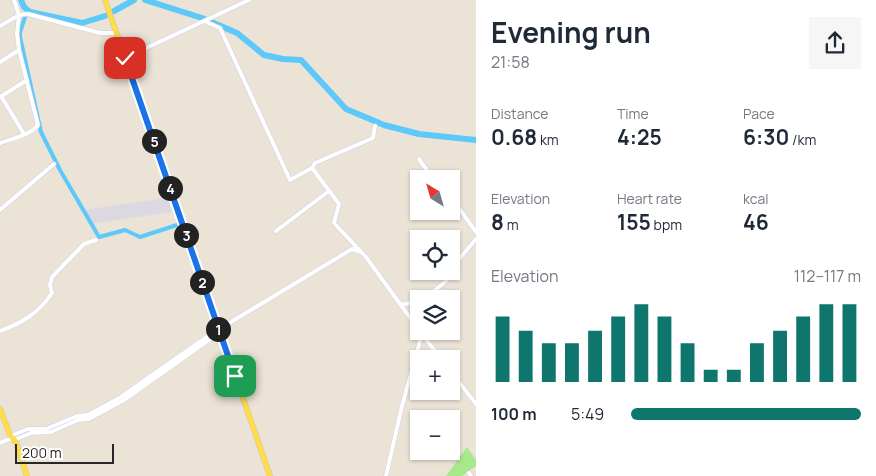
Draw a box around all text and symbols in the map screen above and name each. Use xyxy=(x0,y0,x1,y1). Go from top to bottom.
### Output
text: Evening run xyxy=(491,13,651,51)
button: share xyxy=(809,17,861,69)
pin xyxy=(104,37,146,79)
icon: check xyxy=(111,44,139,72)
text: 21:58 xyxy=(491,51,530,73)
text: Distance xyxy=(491,104,548,123)
text: Time xyxy=(617,104,649,123)
text: Pace xyxy=(743,104,775,123)
text: 0.68 xyxy=(491,123,537,151)
text: 4:25 xyxy=(617,123,662,151)
text: 6:30 xyxy=(743,123,789,151)
pin: 5 xyxy=(142,128,166,154)
text: km xyxy=(537,130,559,149)
text: /km xyxy=(789,130,816,149)
text: 5 xyxy=(150,132,159,151)
north arrow xyxy=(410,170,460,220)
map controls xyxy=(410,170,460,460)
pin: 4 xyxy=(158,176,182,200)
text: 4 xyxy=(166,179,175,198)
text: Elevation xyxy=(491,189,550,208)
text: Heart rate xyxy=(617,189,682,208)
text: kcal xyxy=(743,189,769,208)
text: 8 xyxy=(491,208,504,236)
text: 155 xyxy=(617,208,651,236)
text: 46 xyxy=(743,208,769,236)
text: m xyxy=(504,215,519,234)
text: bpm xyxy=(651,215,682,234)
pin: 3 xyxy=(174,222,198,248)
text: 3 xyxy=(182,226,191,245)
button: locate xyxy=(410,230,460,280)
text: Elevation xyxy=(491,265,559,287)
text: 112–117 m xyxy=(794,265,861,287)
pin: 2 xyxy=(190,270,214,294)
text: 2 xyxy=(198,273,207,292)
button: layers xyxy=(410,290,460,340)
pin: 1 xyxy=(206,316,230,342)
text: 1 xyxy=(215,320,222,339)
button: + xyxy=(410,350,460,400)
pin xyxy=(214,355,256,397)
icon: arrive xyxy=(221,362,249,390)
text: 100 m xyxy=(491,403,537,425)
text: 5:49 xyxy=(571,403,604,425)
button: − xyxy=(410,410,460,460)
scale bar xyxy=(15,441,114,464)
text: 200 m xyxy=(22,443,62,462)

